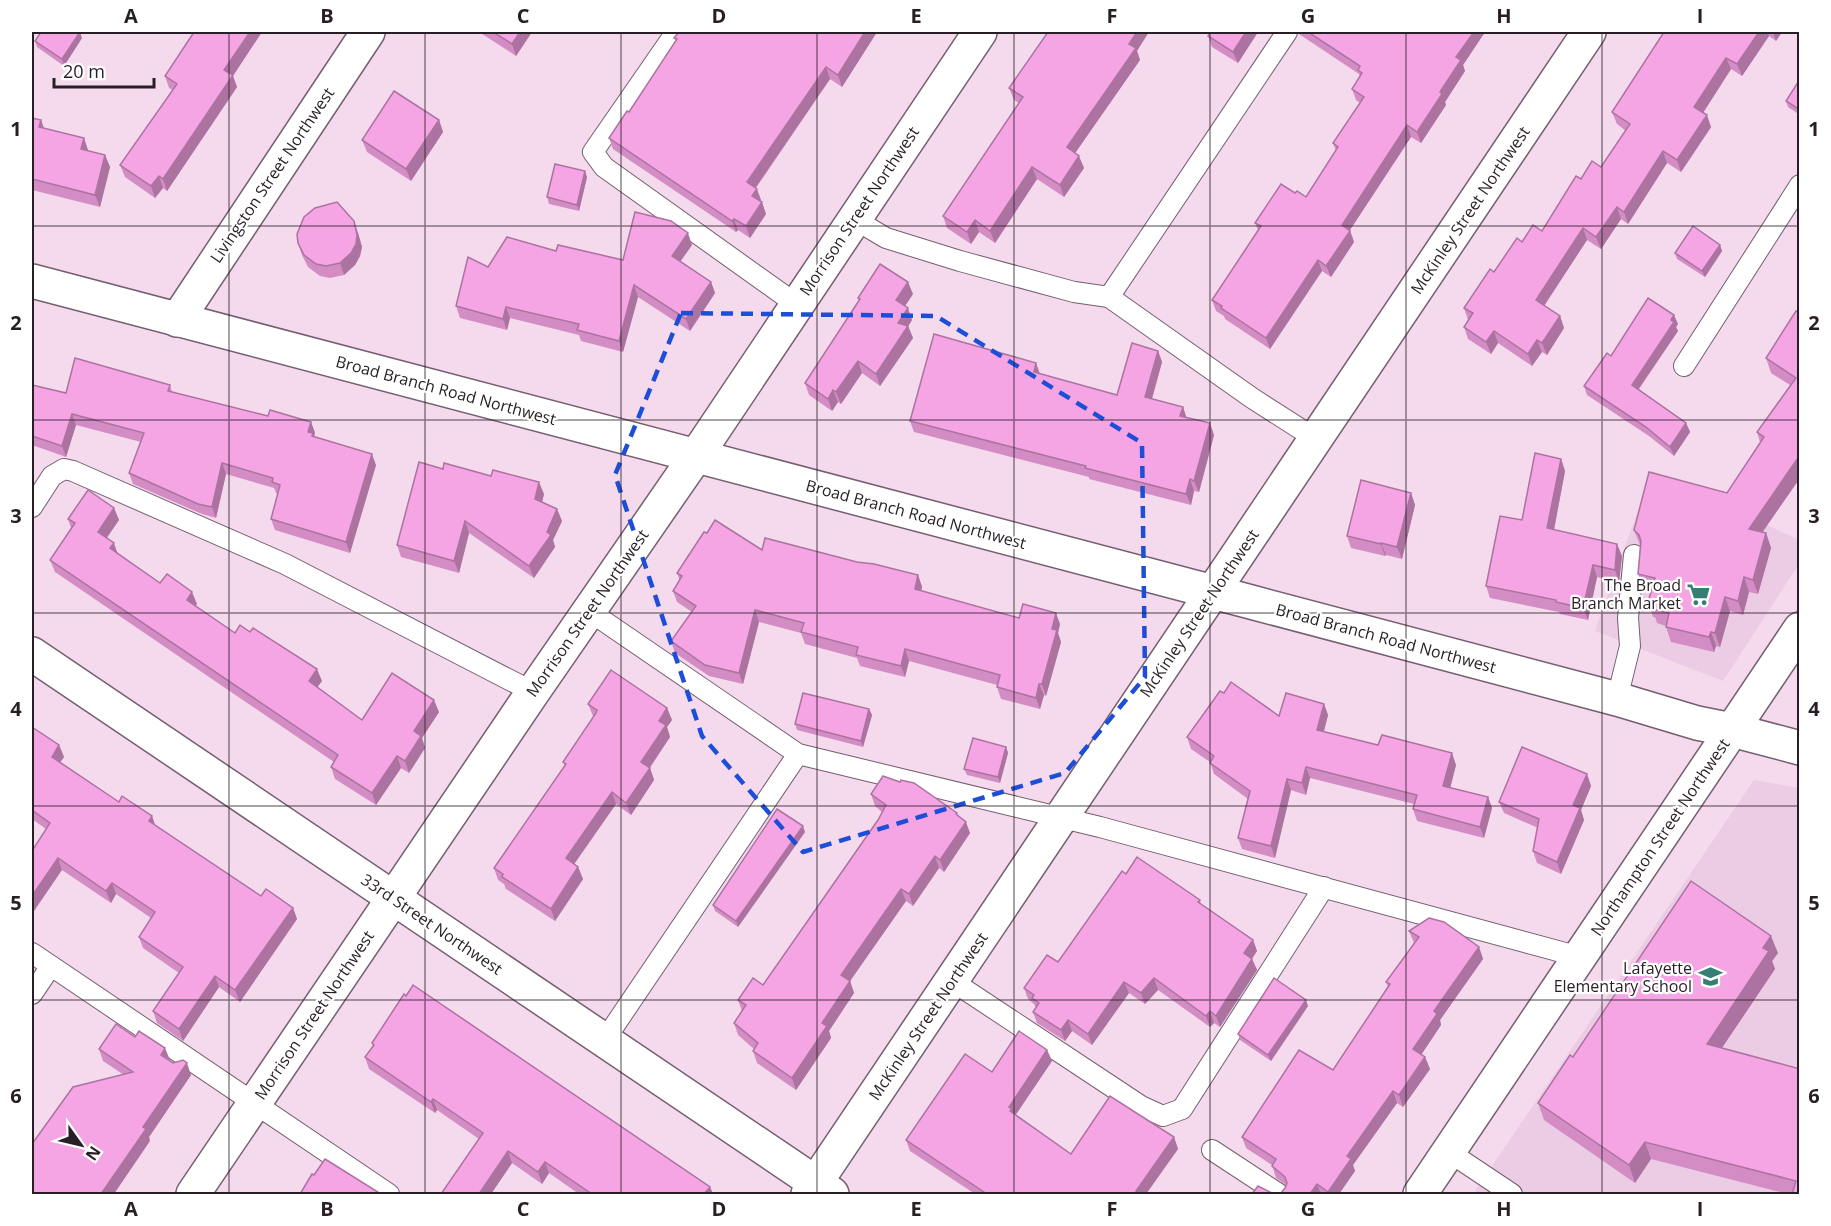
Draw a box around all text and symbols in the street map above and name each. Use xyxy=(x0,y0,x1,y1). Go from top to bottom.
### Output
text: A xyxy=(124,2,138,29)
text: B xyxy=(320,2,334,29)
text: C xyxy=(517,2,530,29)
text: D xyxy=(712,2,726,29)
text: E xyxy=(910,2,922,29)
text: F xyxy=(1107,2,1117,29)
text: G xyxy=(1301,2,1315,29)
text: H xyxy=(1496,2,1512,29)
text: I xyxy=(1697,2,1703,29)
scale bar xyxy=(54,51,154,89)
text: 20 m xyxy=(63,59,105,83)
street label: Livingston Street Northwest xyxy=(205,83,339,267)
text: 1 xyxy=(10,115,22,142)
text: 1 xyxy=(1808,115,1820,142)
street label: McKinley Street Northwest xyxy=(1405,121,1535,298)
street label: Morrison Street Northwest xyxy=(794,122,924,300)
text: 2 xyxy=(10,309,22,336)
text: 2 xyxy=(1808,309,1820,336)
street label: Broad Branch Road Northwest xyxy=(333,350,559,430)
street label: Broad Branch Road Northwest xyxy=(803,474,1029,554)
text: 3 xyxy=(10,502,22,529)
text: 3 xyxy=(1808,502,1820,529)
street label: McKinley Street Northwest xyxy=(1134,524,1264,701)
street label: Morrison Street Northwest xyxy=(521,525,653,701)
place label: The Broad Branch Market xyxy=(1571,574,1681,614)
supermarket icon: The Broad Branch Market xyxy=(1686,581,1712,607)
street label: Broad Branch Road Northwest xyxy=(1273,598,1499,678)
text: 4 xyxy=(10,695,22,722)
text: 4 xyxy=(1808,695,1820,722)
street label: Northampton Street Northwest xyxy=(1586,734,1735,940)
street label: 33rd Street Northwest xyxy=(357,868,507,980)
text: 5 xyxy=(10,889,22,916)
text: 5 xyxy=(1808,889,1820,916)
street label: Morrison Street Northwest xyxy=(249,926,379,1104)
street label: McKinley Street Northwest xyxy=(863,927,993,1104)
place label: Lafayette Elementary School xyxy=(1554,957,1692,997)
school or university icon: Lafayette Elementary School xyxy=(1697,964,1723,990)
text: 6 xyxy=(10,1082,22,1109)
text: 6 xyxy=(1808,1082,1820,1109)
north arrow xyxy=(51,1115,111,1175)
text: N xyxy=(81,1142,106,1165)
text: A xyxy=(124,1195,138,1222)
text: B xyxy=(320,1195,334,1222)
text: C xyxy=(517,1195,530,1222)
text: D xyxy=(712,1195,726,1222)
text: E xyxy=(910,1195,922,1222)
text: F xyxy=(1107,1195,1117,1222)
text: G xyxy=(1301,1195,1315,1222)
text: H xyxy=(1496,1195,1512,1222)
text: I xyxy=(1697,1195,1703,1222)

